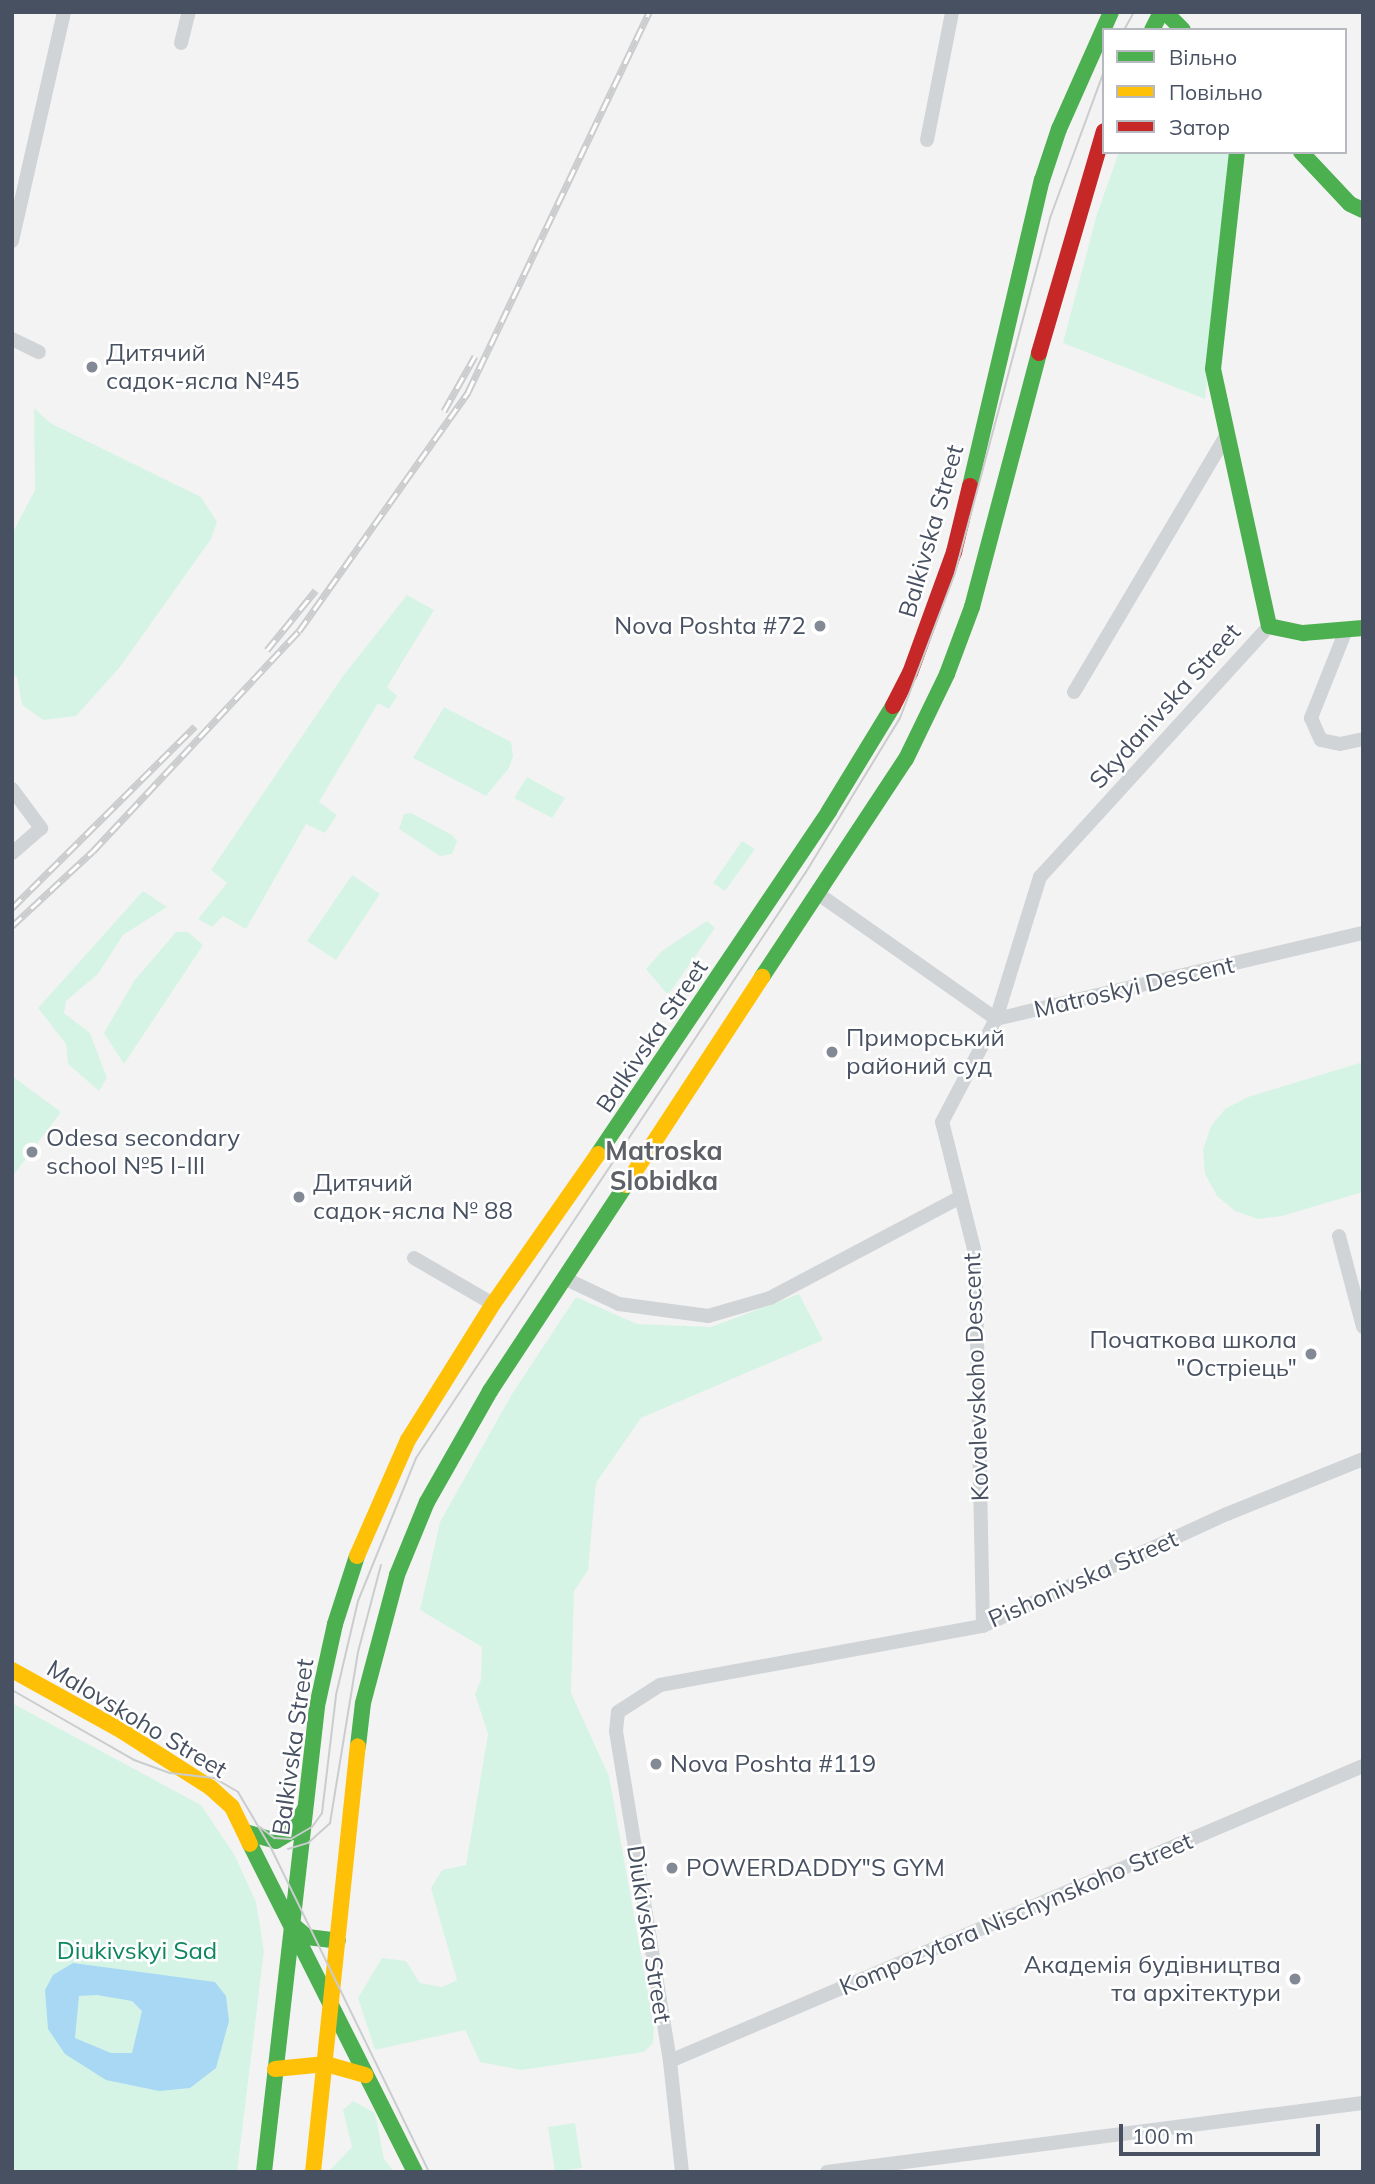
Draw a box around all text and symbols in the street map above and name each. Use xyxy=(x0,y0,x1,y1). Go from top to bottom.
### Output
legend xyxy=(1102,28,1347,154)
text: Вільно xyxy=(1169,44,1237,70)
text: Повільно xyxy=(1169,79,1263,105)
text: Затор xyxy=(1169,114,1230,140)
place label: Дитячий садок-ясла №45 xyxy=(106,339,300,395)
marker: Дитячий садок-ясла №45 xyxy=(84,359,100,375)
street label: Balkivska Street xyxy=(893,441,969,621)
place label: Nova Poshta #72 xyxy=(614,612,806,640)
marker: Nova Poshta #72 xyxy=(812,618,828,634)
street label: Skydanivska Street xyxy=(1083,618,1247,794)
street label: Matroskyi Descent xyxy=(1031,950,1237,1024)
street label: Balkivska Street xyxy=(590,954,714,1118)
place label: Приморський районий суд xyxy=(846,1024,1005,1080)
marker: Приморський районий суд xyxy=(824,1044,840,1060)
place label: Odesa secondary school №5 I-III xyxy=(46,1124,240,1180)
district label: Matroska Slobidka xyxy=(605,1135,723,1196)
marker: Odesa secondary school №5 I-III xyxy=(24,1144,40,1160)
place label: Дитячий садок-ясла № 88 xyxy=(313,1169,513,1225)
marker: Дитячий садок-ясла № 88 xyxy=(291,1189,307,1205)
street label: Kovalevskoho Descent xyxy=(957,1252,995,1502)
place label: Початкова школа "Остріець" xyxy=(1090,1326,1297,1382)
marker: Початкова школа "Остріець" xyxy=(1303,1346,1319,1362)
street label: Pishonivska Street xyxy=(984,1524,1182,1634)
street label: Malovskoho Street xyxy=(42,1654,232,1784)
street label: Balkivska Street xyxy=(266,1657,320,1837)
place label: Nova Poshta #119 xyxy=(670,1750,876,1778)
marker: Nova Poshta #119 xyxy=(648,1756,664,1772)
street label: Kompozytora Nischynskoho Street xyxy=(835,1826,1197,2002)
street label: Diukivska Street xyxy=(621,1843,677,2025)
place label: POWERDADDY"S GYM xyxy=(686,1854,945,1882)
marker: POWERDADDY"S GYM xyxy=(664,1860,680,1876)
park label: Diukivskyi Sad xyxy=(57,1937,217,1965)
place label: Академія будівництва та архітектури xyxy=(1024,1951,1281,2007)
marker: Академія будівництва та архітектури xyxy=(1287,1971,1303,1987)
scale bar xyxy=(1123,2110,1324,2154)
text: 100 m xyxy=(1132,2123,1194,2149)

